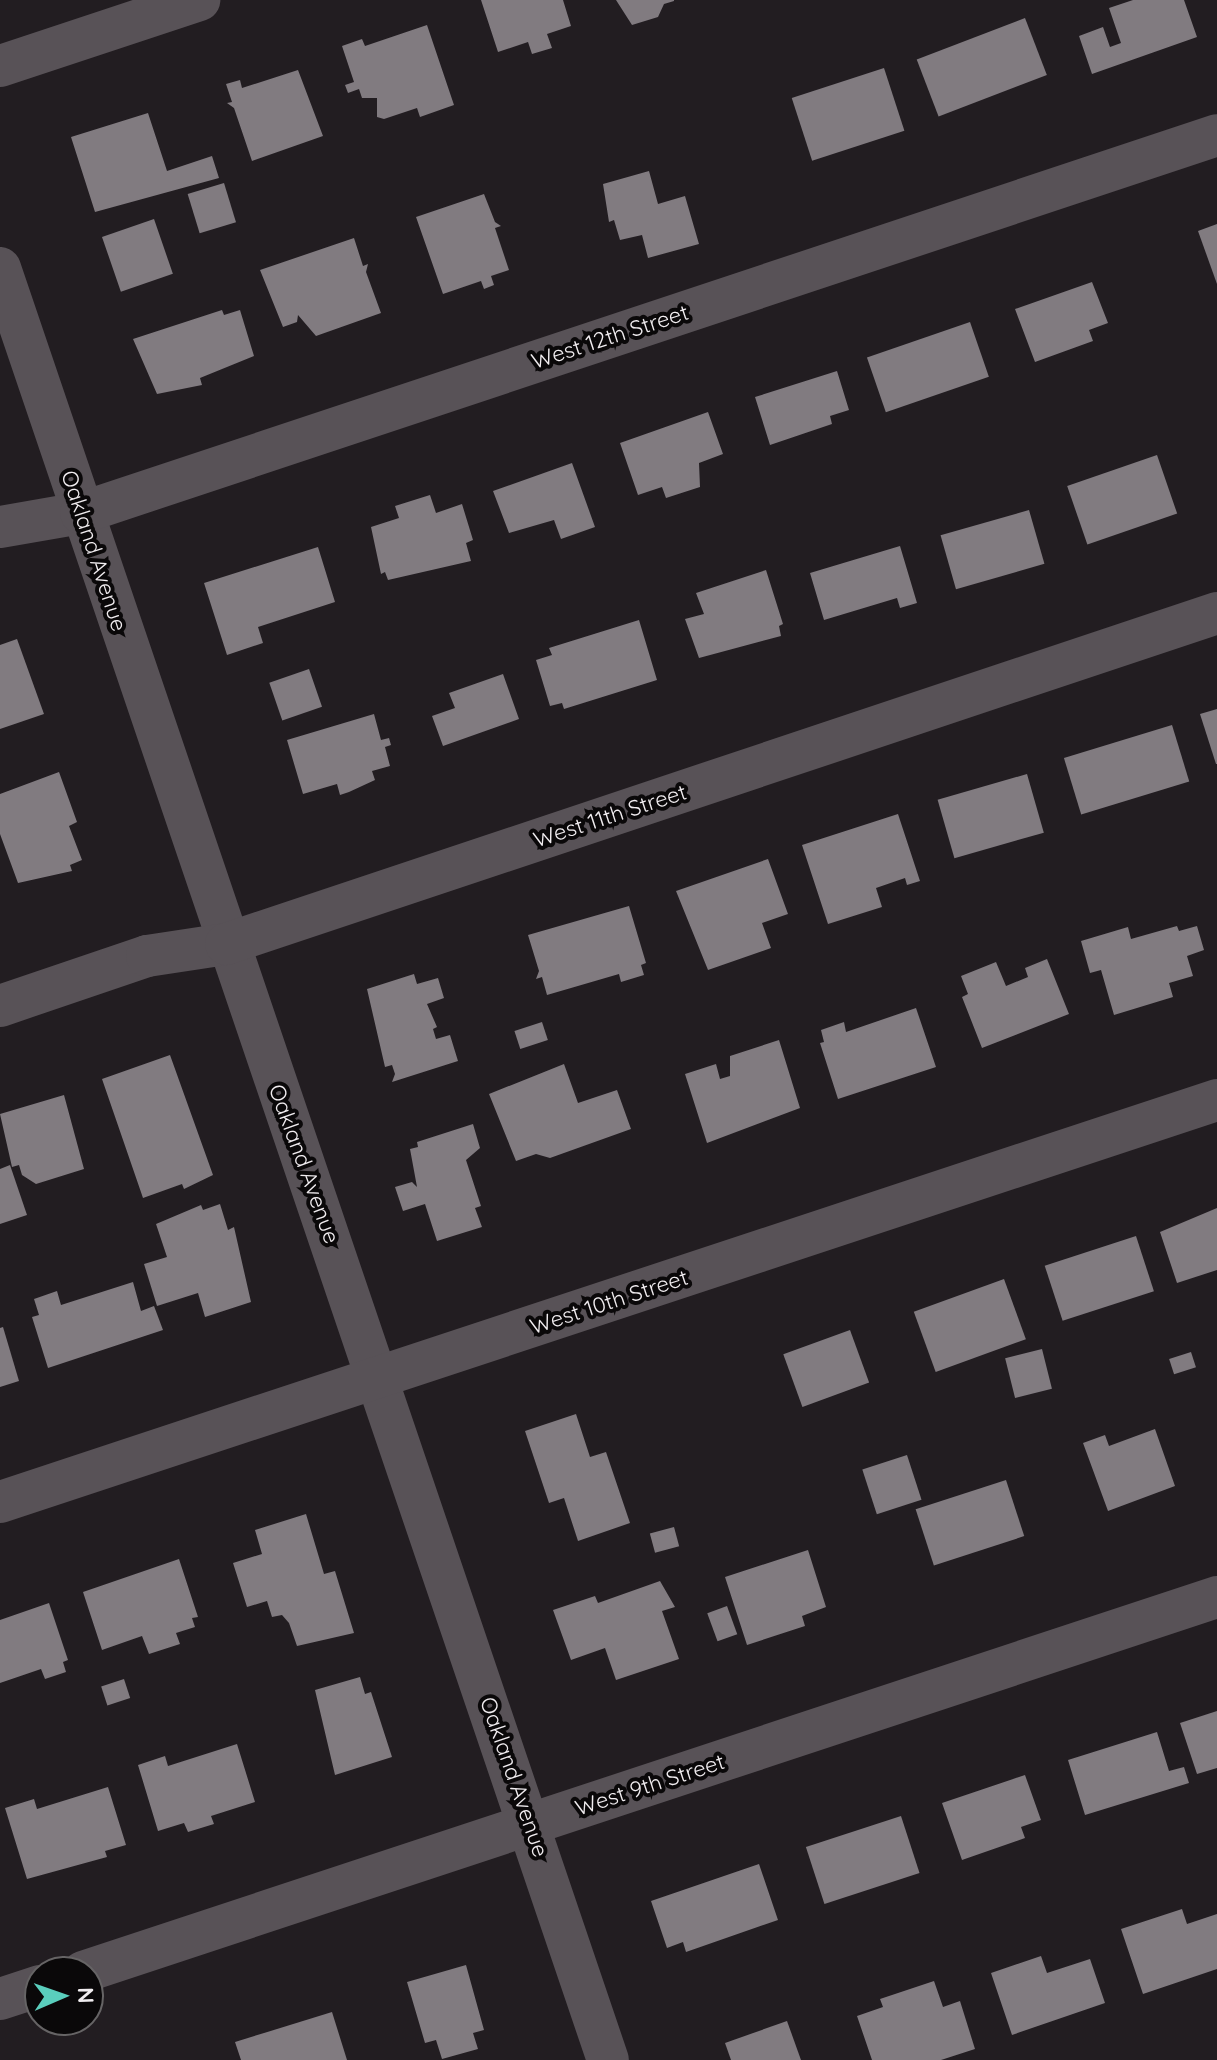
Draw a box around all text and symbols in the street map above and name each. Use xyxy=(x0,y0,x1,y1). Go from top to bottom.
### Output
street label: West 12th Street xyxy=(528,299,692,375)
street label: Oakland Avenue xyxy=(56,467,132,635)
street label: West 11th Street xyxy=(530,779,690,853)
street label: Oakland Avenue xyxy=(263,1081,345,1247)
street label: West 10th Street xyxy=(527,1264,691,1340)
street label: Oakland Avenue xyxy=(474,1694,554,1860)
street label: West 9th Street xyxy=(572,1748,728,1822)
north arrow xyxy=(24,1956,104,2036)
text: N xyxy=(72,1987,100,2004)

